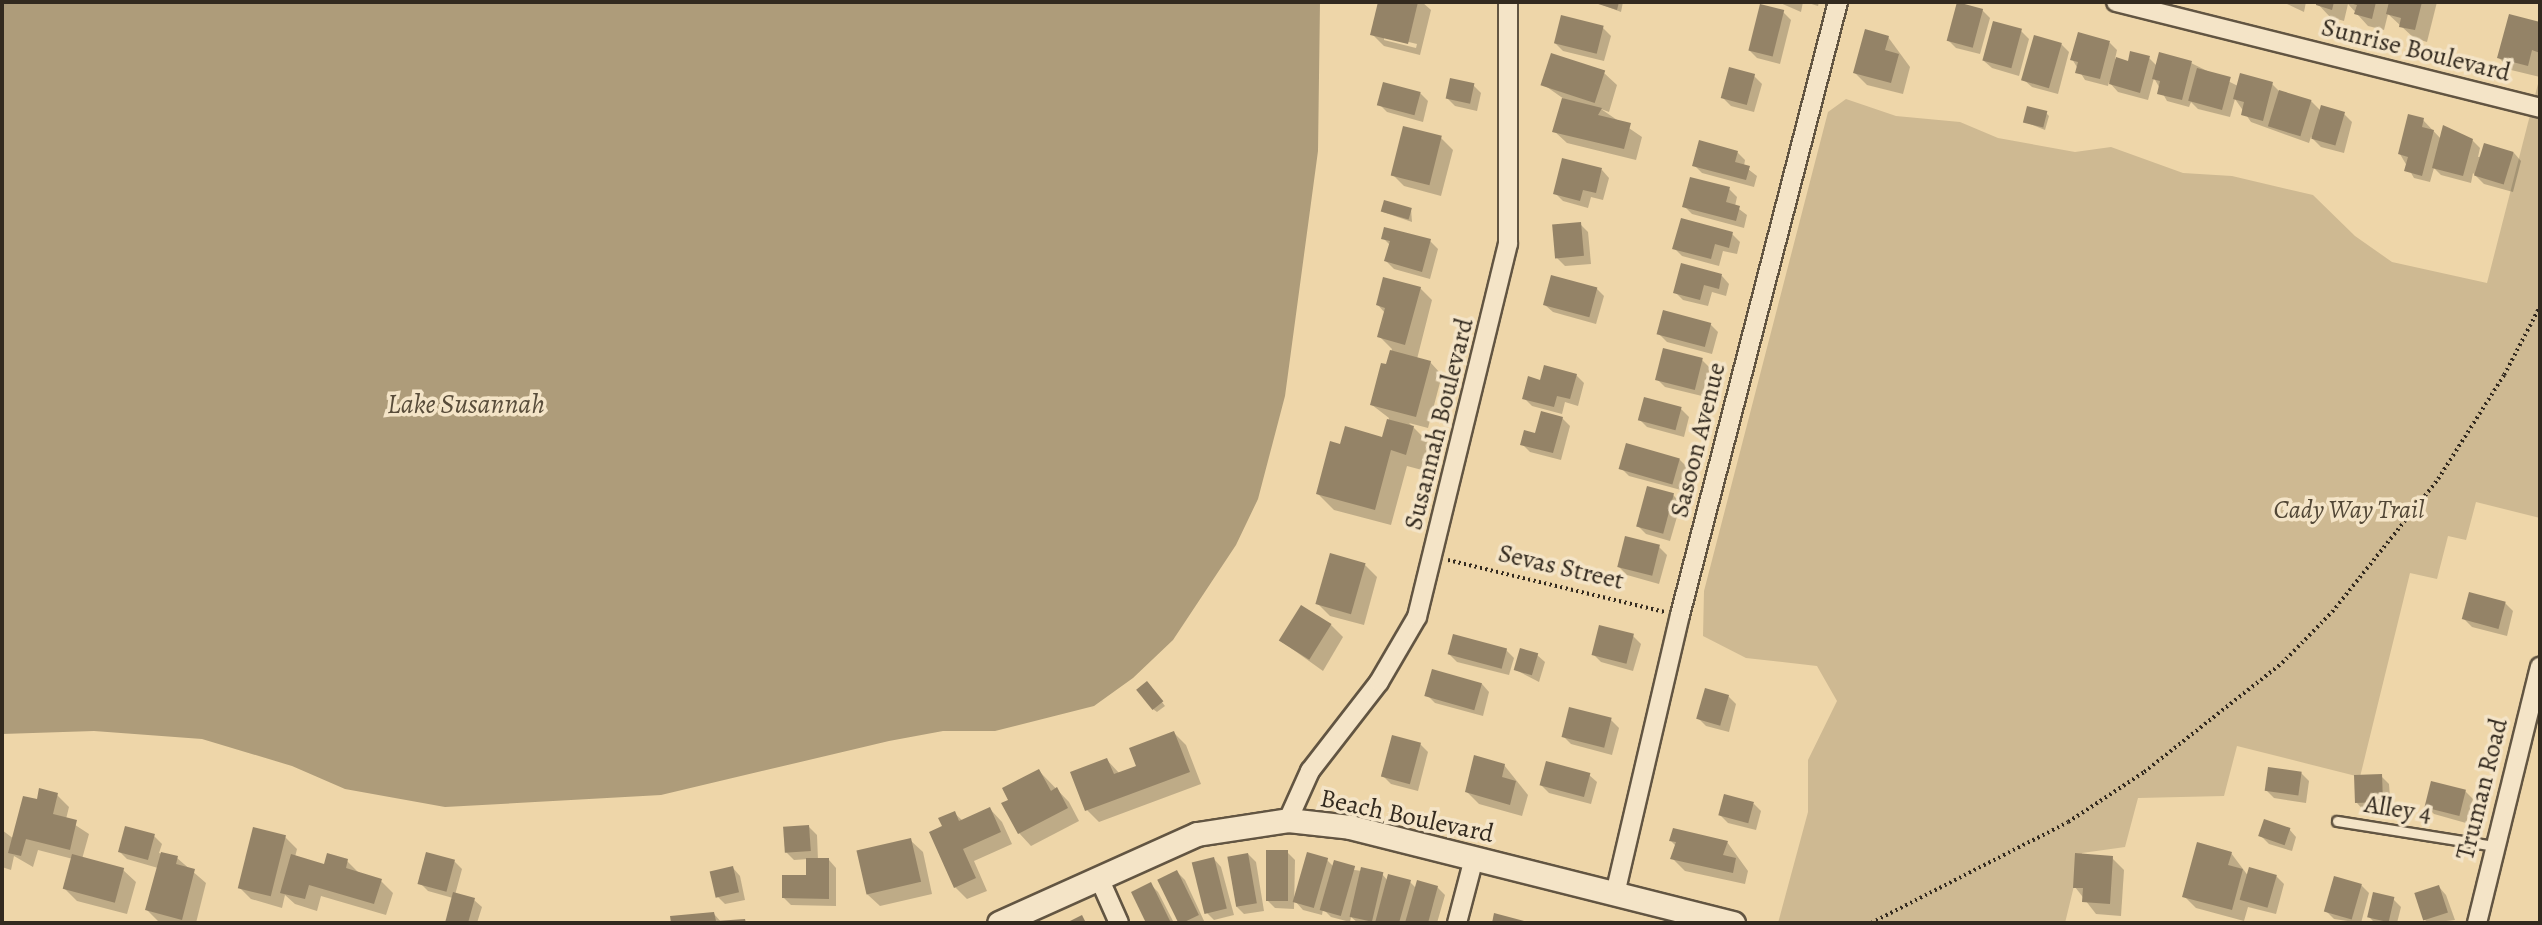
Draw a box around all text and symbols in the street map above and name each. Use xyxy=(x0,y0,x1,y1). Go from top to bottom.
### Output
street label: Sunrise Boulevard xyxy=(2318,11,2514,89)
street label: Susannah Boulevard xyxy=(1398,315,1480,533)
street label: Sasoon Avenue xyxy=(1664,359,1732,521)
water label: Lake Susannah xyxy=(387,387,545,421)
park label: Cady Way Trail xyxy=(2274,494,2424,526)
street label: Sevas Street xyxy=(1495,537,1627,597)
street label: Truman Road xyxy=(2449,715,2515,863)
street label: Beach Boulevard xyxy=(1318,782,1496,850)
street label: Alley 4 xyxy=(2362,788,2434,830)

